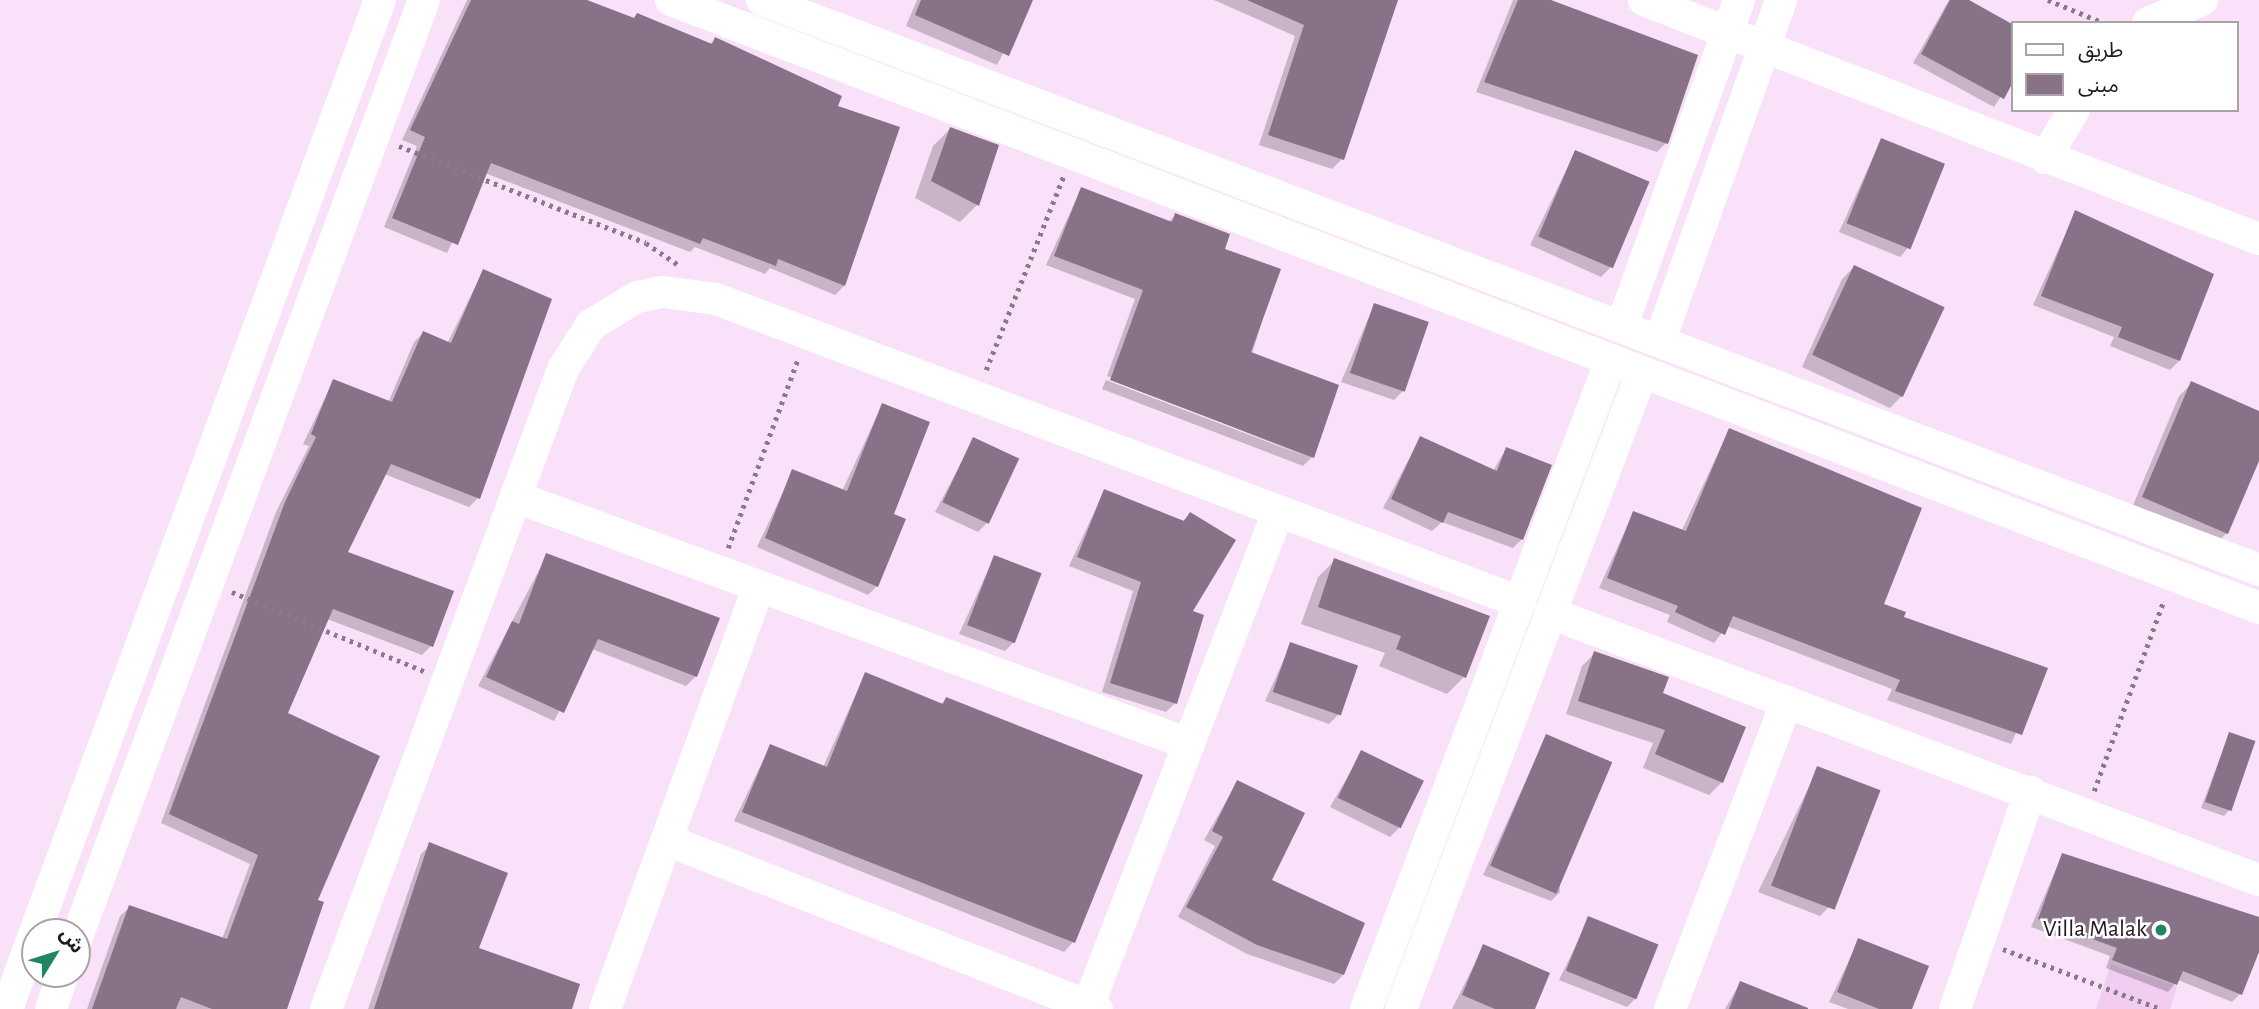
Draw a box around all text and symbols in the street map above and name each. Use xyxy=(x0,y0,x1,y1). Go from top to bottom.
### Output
legend xyxy=(2010,21,2238,112)
text: طريق xyxy=(2078,40,2123,61)
text: مبنى xyxy=(2078,75,2119,96)
place label: Villa Malak xyxy=(2043,916,2147,944)
north arrow xyxy=(21,918,91,988)
marker: Villa Malak xyxy=(2153,922,2169,938)
text: ش xyxy=(56,925,87,957)

